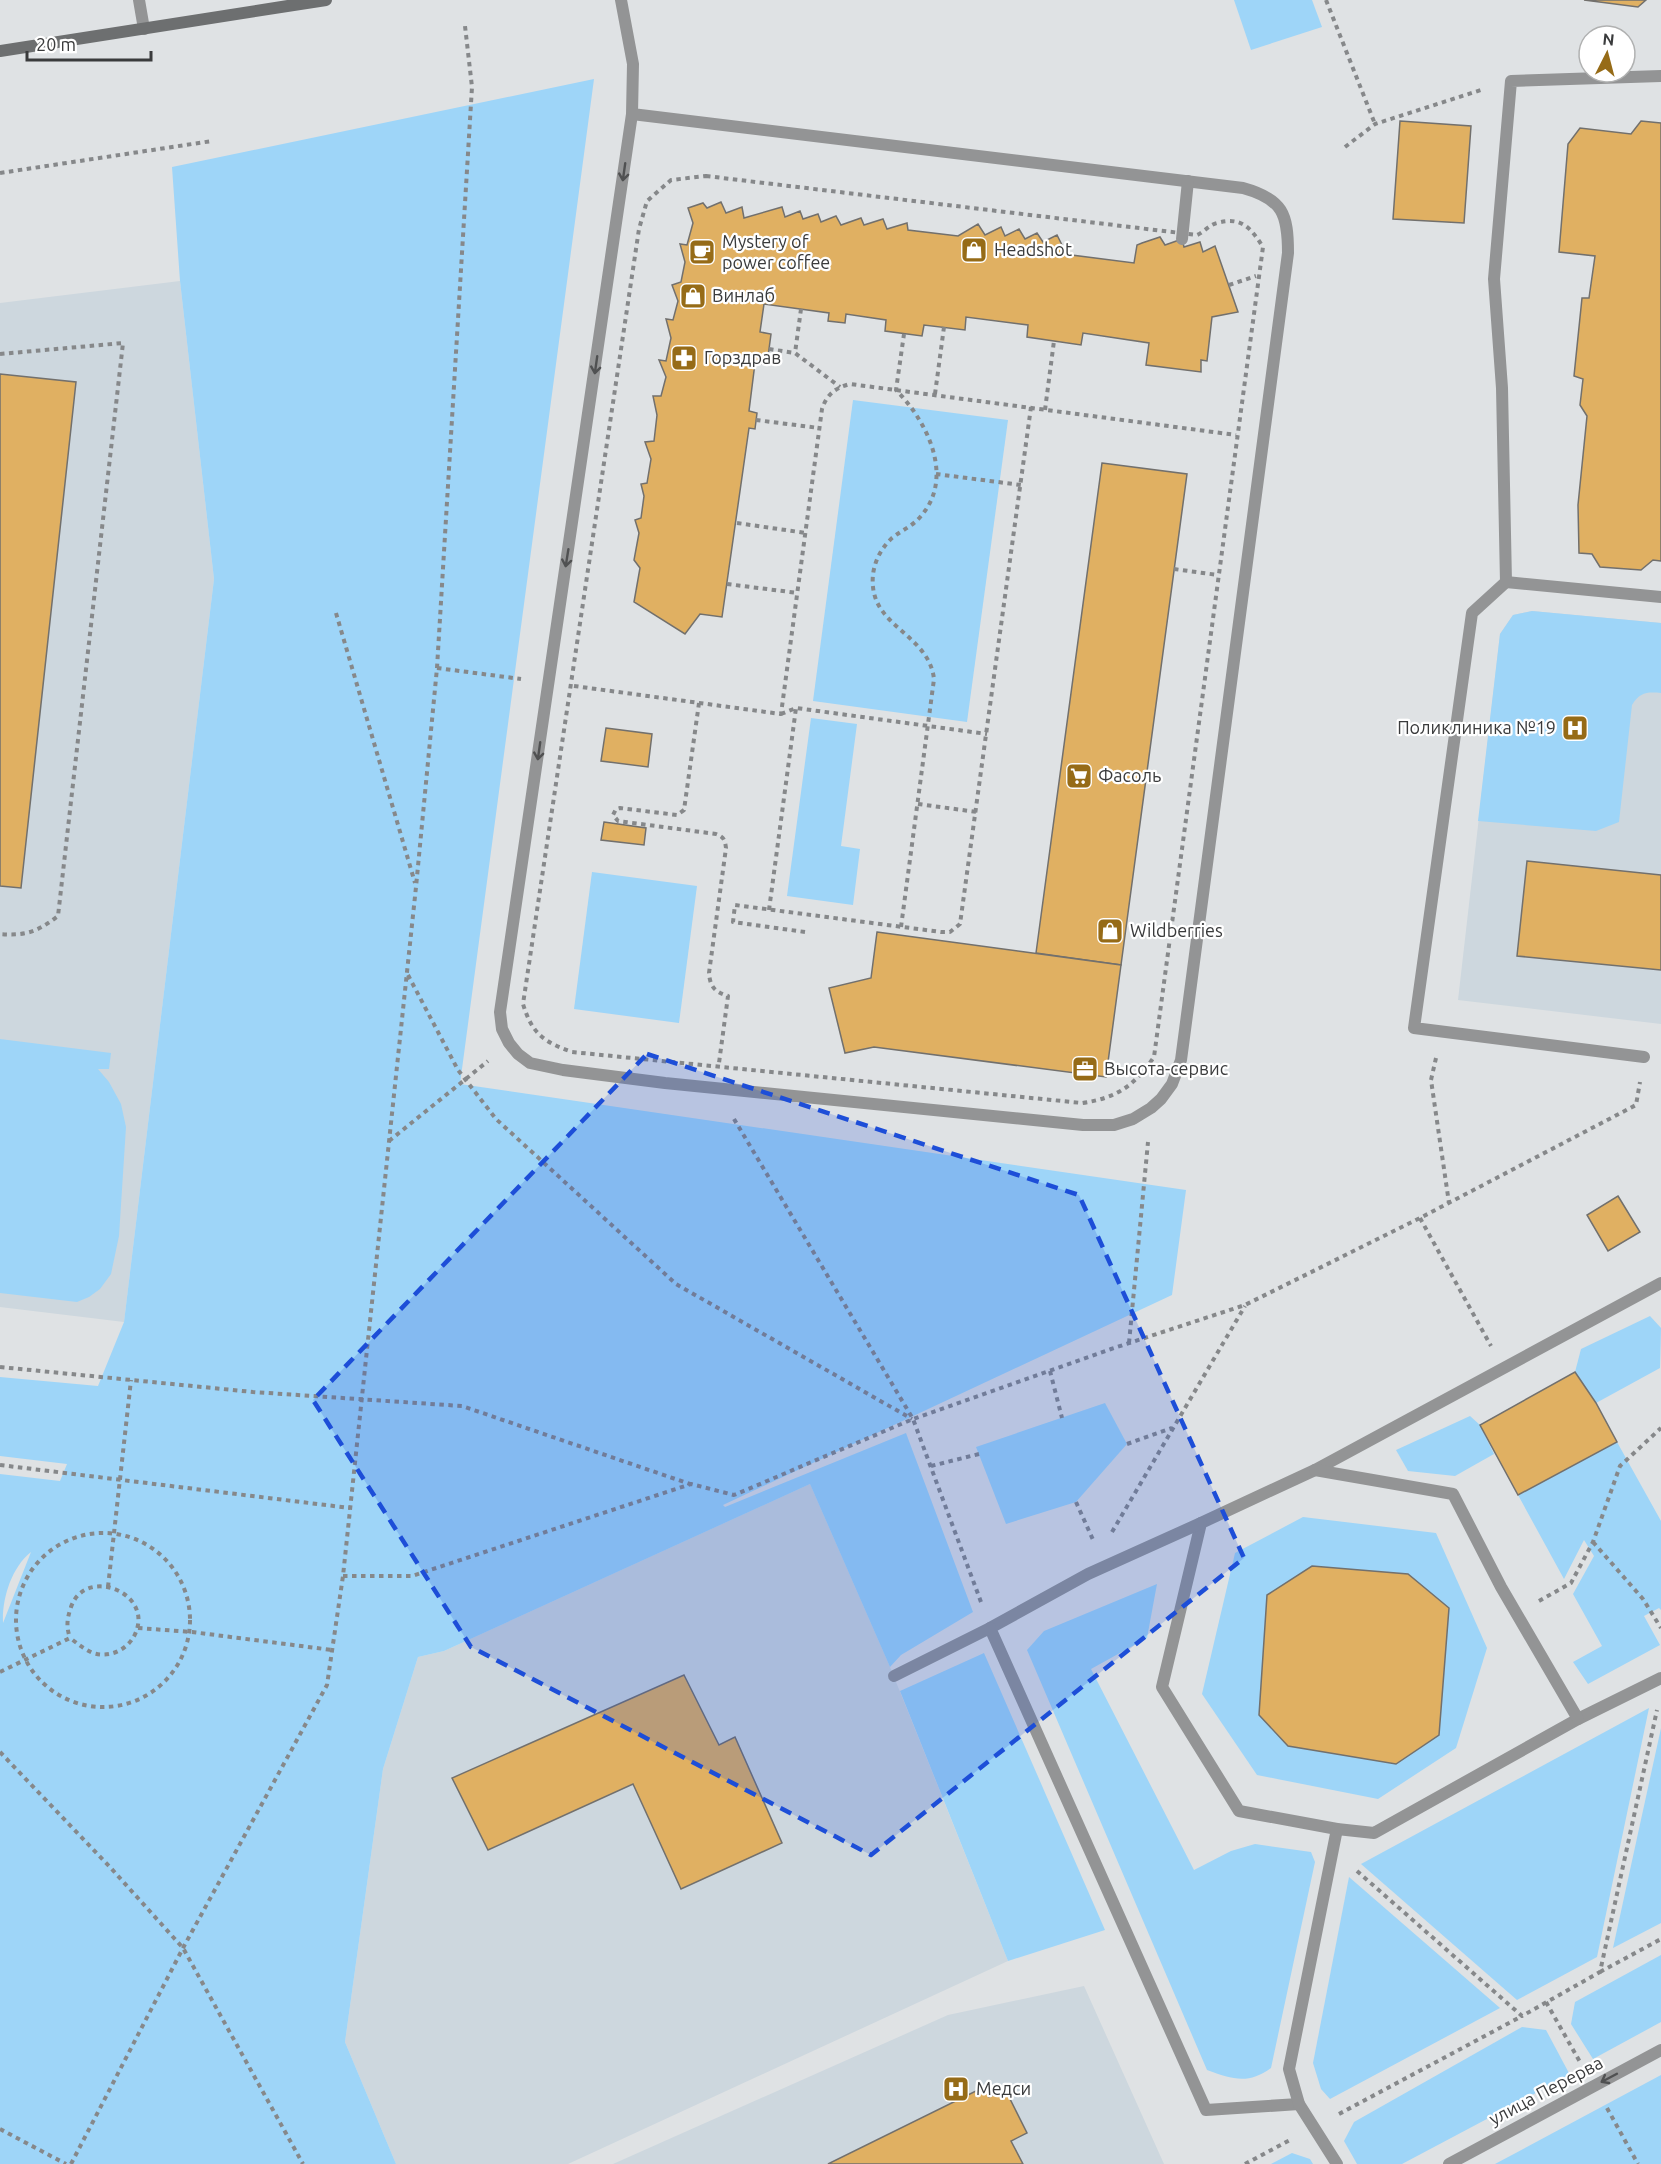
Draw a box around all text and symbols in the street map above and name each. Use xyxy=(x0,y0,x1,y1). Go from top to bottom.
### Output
scale bar xyxy=(27,24,152,62)
north arrow xyxy=(1577,24,1637,84)
text: N xyxy=(1602,30,1615,49)
text: 20 m xyxy=(36,34,76,54)
one-way arrow xyxy=(618,162,629,182)
place label: Mystery of power coffee xyxy=(722,231,830,272)
shop icon: Headshot xyxy=(959,235,989,265)
cafe icon: Mystery of power coffee xyxy=(687,237,717,267)
place label: Headshot xyxy=(994,239,1072,259)
shop icon: Винлаб xyxy=(678,281,708,311)
place label: Винлаб xyxy=(712,285,775,305)
pharmacy icon: Горздрав xyxy=(669,343,699,373)
place label: Горздрав xyxy=(704,347,781,367)
one-way arrow xyxy=(590,355,601,375)
one-way arrow xyxy=(562,548,573,567)
hospital icon: Поликлиника №19 xyxy=(1560,713,1590,743)
place label: Поликлиника №19 xyxy=(1397,717,1556,737)
one-way arrow xyxy=(533,741,544,760)
supermarket icon: Фасоль xyxy=(1064,761,1094,791)
place label: Фасоль xyxy=(1098,765,1161,785)
shop icon: Wildberries xyxy=(1095,916,1125,946)
place label: Wildberries xyxy=(1130,920,1223,940)
office icon: Высота-сервис xyxy=(1070,1054,1100,1084)
place label: Высота-сервис xyxy=(1104,1058,1228,1078)
street label: улица Перерва xyxy=(1485,2052,1606,2129)
one-way arrow xyxy=(1601,2073,1619,2084)
hospital icon: Медси xyxy=(941,2074,971,2104)
place label: Медси xyxy=(976,2078,1031,2098)

